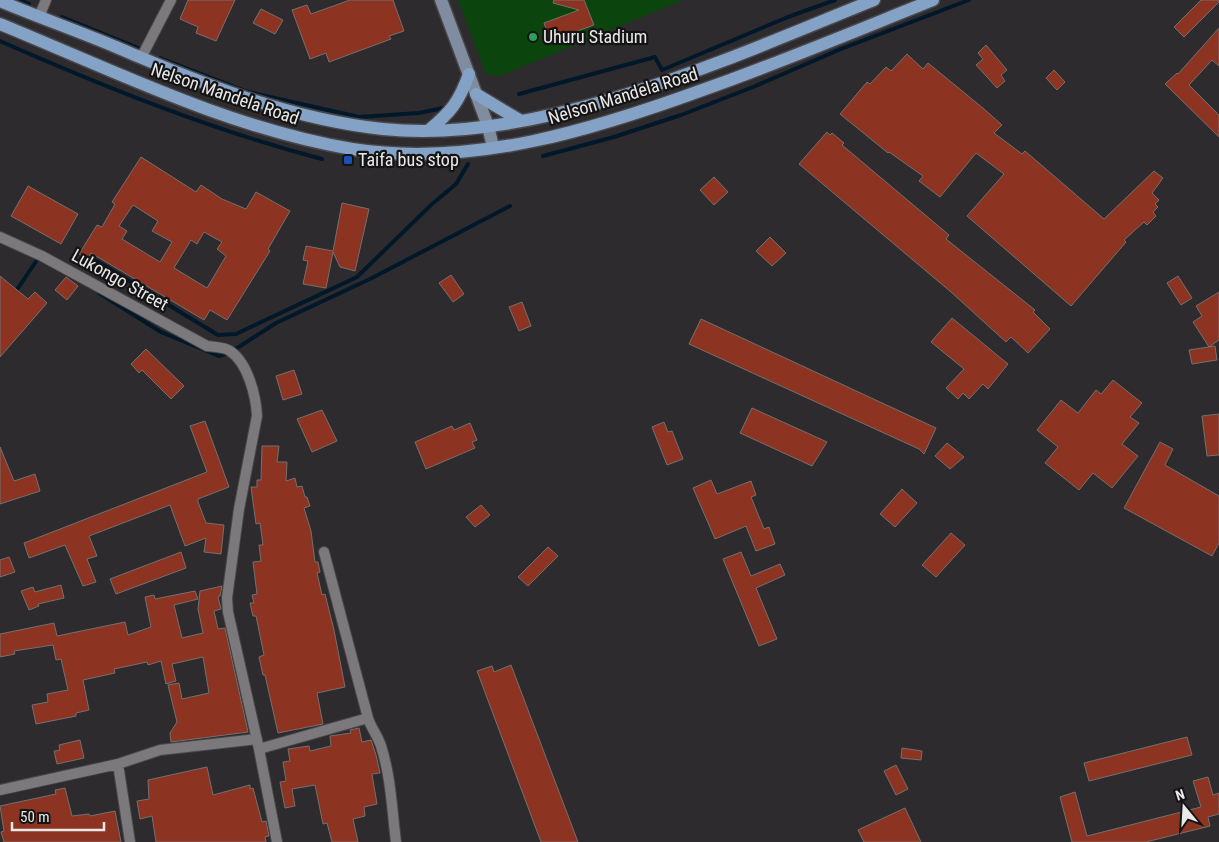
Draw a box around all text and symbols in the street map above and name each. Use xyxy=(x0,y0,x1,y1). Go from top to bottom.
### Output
place label: Uhuru Stadium xyxy=(543,26,647,47)
marker: Uhuru Stadium xyxy=(527,31,539,43)
street label: Nelson Mandela Road xyxy=(148,58,302,129)
street label: Nelson Mandela Road xyxy=(546,63,700,128)
place label: Taifa bus stop xyxy=(358,149,459,170)
marker: Taifa bus stop xyxy=(342,154,354,166)
street label: Lukongo Street xyxy=(68,244,172,315)
north arrow xyxy=(1159,782,1209,832)
text: N xyxy=(1173,786,1187,804)
scale bar xyxy=(12,800,105,832)
text: 50 m xyxy=(20,808,50,826)

